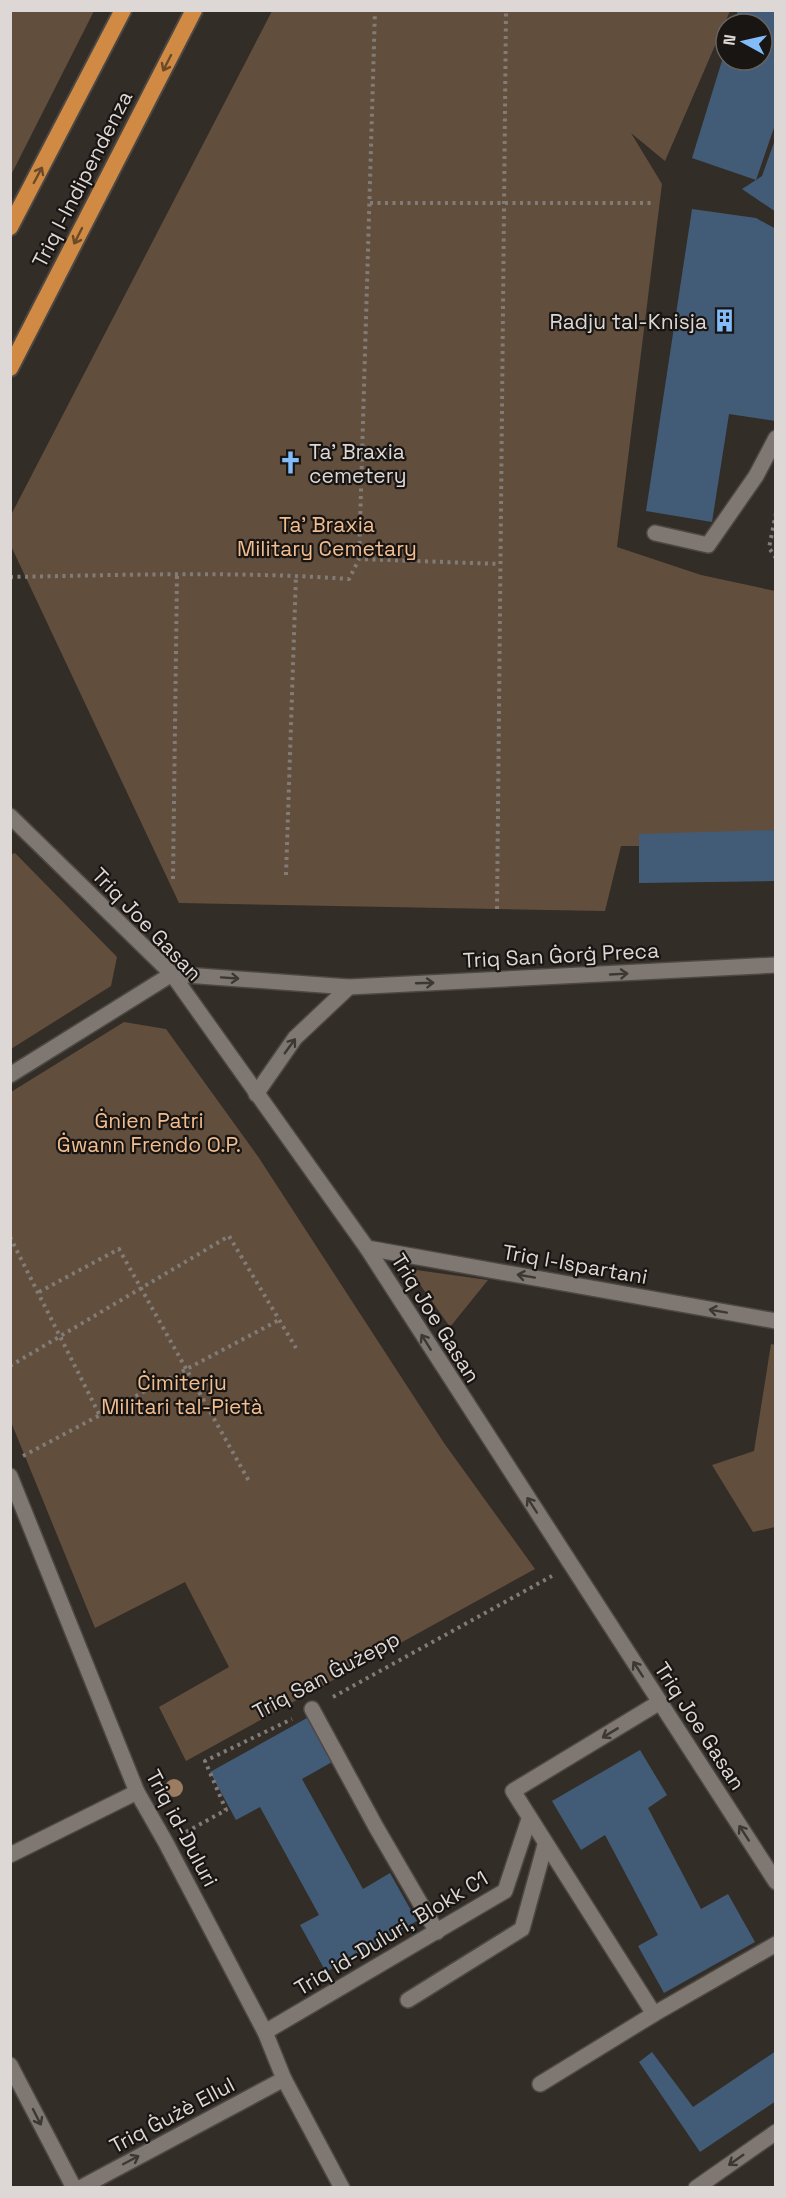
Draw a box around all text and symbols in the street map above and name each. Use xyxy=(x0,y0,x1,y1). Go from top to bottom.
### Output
north arrow xyxy=(714,12,774,72)
text: N xyxy=(718,33,741,47)
one-way arrow xyxy=(161,53,172,71)
street label: Triq l-Indipendenza xyxy=(26,86,138,272)
one-way arrow xyxy=(32,166,44,184)
one-way arrow xyxy=(72,227,84,244)
place label: Radju tal-Knisja xyxy=(549,308,707,335)
building icon: Radju tal-Knisja xyxy=(712,308,738,334)
place label: Ta' Braxia cemetery xyxy=(309,438,407,489)
church icon: Ta' Braxia cemetery xyxy=(278,450,304,476)
park label: Ta' Braxia Military Cemetary xyxy=(237,511,417,562)
street label: Triq Joe Gasan xyxy=(86,862,208,986)
street label: Triq San Ġorġ Preca xyxy=(462,936,660,974)
one-way arrow xyxy=(609,968,629,979)
one-way arrow xyxy=(220,973,240,984)
one-way arrow xyxy=(414,978,434,989)
one-way arrow xyxy=(284,1038,296,1054)
park label: Ġnien Patri Ġwann Frendo O.P. xyxy=(57,1107,241,1158)
street label: Triq l-Ispartani xyxy=(500,1238,650,1290)
street label: Triq Joe Gasan xyxy=(386,1248,486,1388)
one-way arrow xyxy=(517,1270,536,1281)
one-way arrow xyxy=(709,1305,728,1316)
one-way arrow xyxy=(419,1333,432,1350)
park label: Ċimiterju Militari tal-Pietà xyxy=(101,1369,263,1420)
one-way arrow xyxy=(526,1497,538,1514)
street label: Triq San Ġużepp xyxy=(248,1625,404,1725)
street label: Triq Joe Gasan xyxy=(649,1657,751,1795)
one-way arrow xyxy=(632,1661,644,1677)
one-way arrow xyxy=(602,1727,619,1739)
street label: Triq id-Duluri xyxy=(140,1765,224,1891)
one-way arrow xyxy=(738,1825,750,1841)
street label: Triq id-Duluri, Blokk C1 xyxy=(289,1865,493,2001)
street label: Triq Ġużè Ellul xyxy=(105,2071,239,2159)
one-way arrow xyxy=(32,2107,44,2125)
one-way arrow xyxy=(122,2154,140,2165)
one-way arrow xyxy=(728,2154,744,2166)

